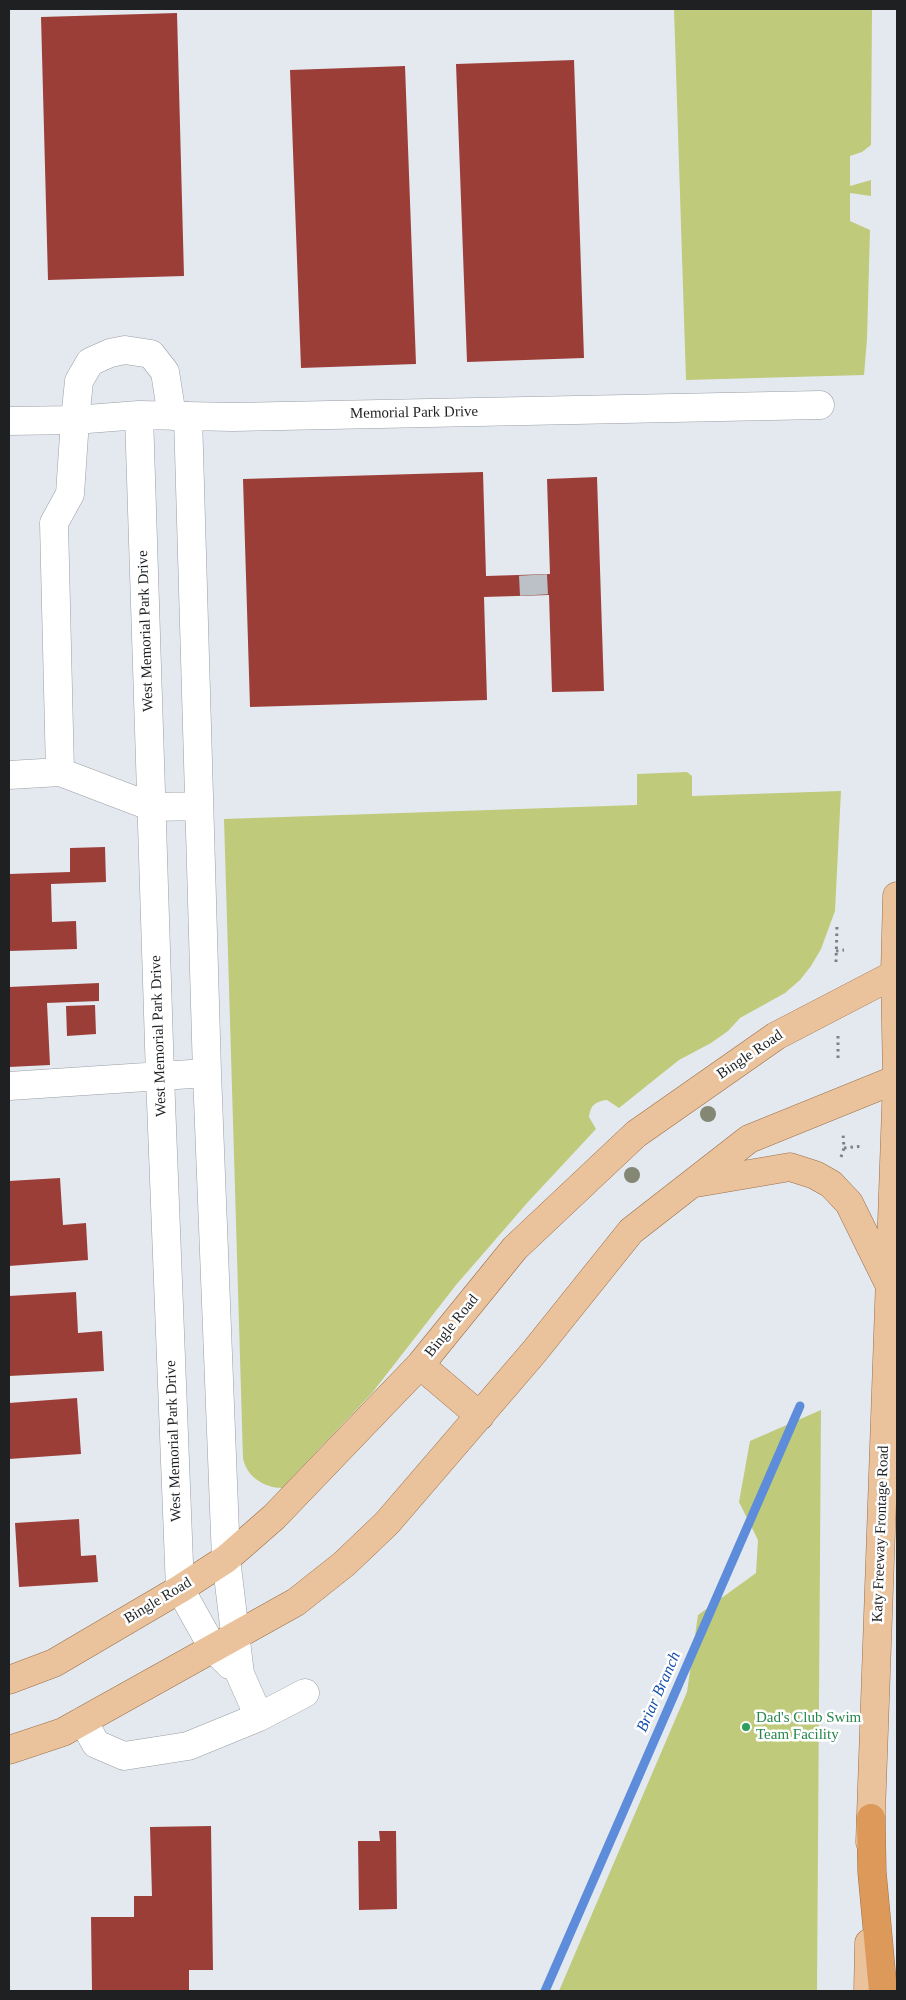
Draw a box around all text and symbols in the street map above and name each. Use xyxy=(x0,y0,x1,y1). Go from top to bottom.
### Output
street label: Memorial Park Drive xyxy=(350,403,478,423)
street label: West Memorial Park Drive xyxy=(134,550,158,712)
street label: West Memorial Park Drive xyxy=(147,955,171,1117)
street label: Bingle Road xyxy=(714,1026,786,1084)
street label: Bingle Road xyxy=(421,1291,483,1361)
street label: West Memorial Park Drive xyxy=(162,1360,186,1522)
street label: Katy Freeway Frontage Road xyxy=(869,1445,893,1623)
street label: Bingle Road xyxy=(121,1574,195,1628)
water label: Briar Branch xyxy=(633,1649,685,1735)
place label: Dad's Club Swim Team Facility xyxy=(756,1709,861,1744)
marker: Dad's Club Swim Team Facility xyxy=(740,1721,752,1733)

